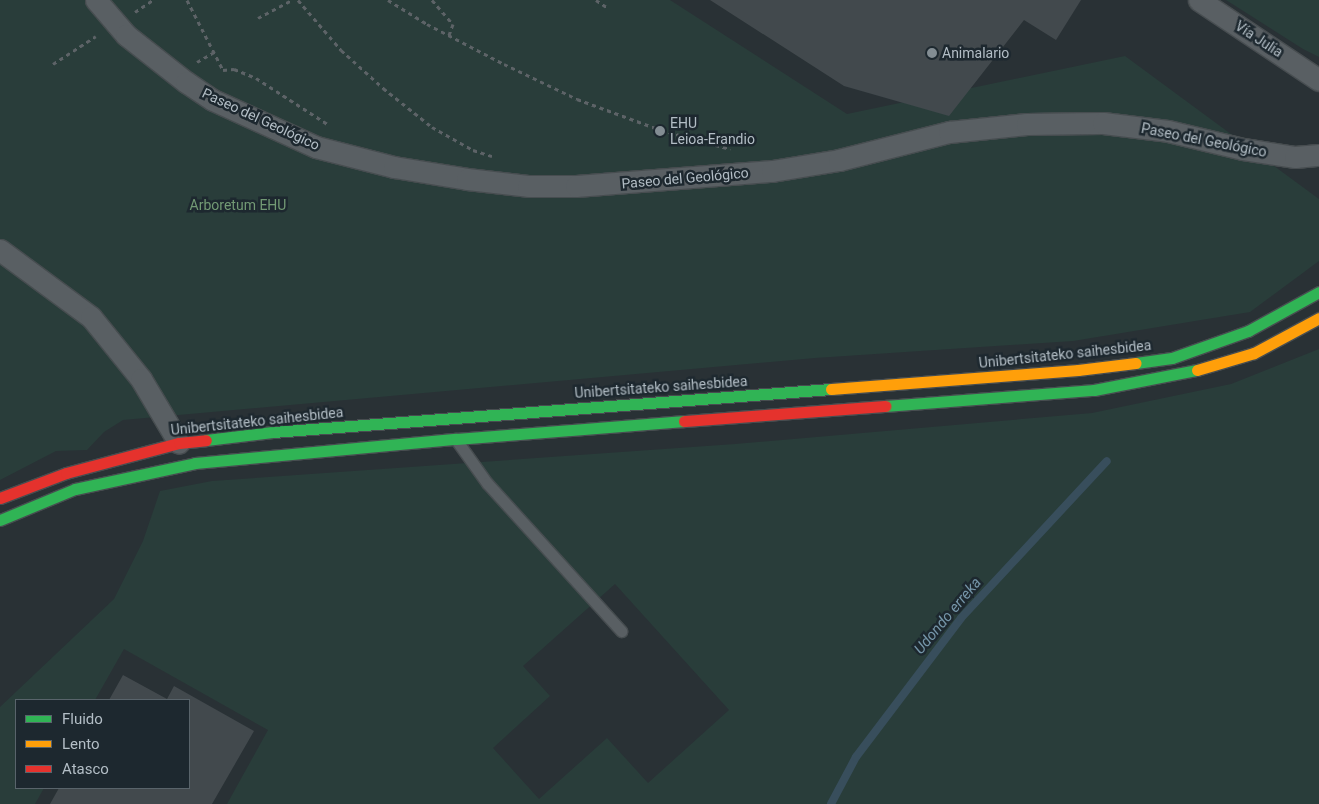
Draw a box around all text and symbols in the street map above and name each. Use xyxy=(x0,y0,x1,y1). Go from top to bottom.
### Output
street label: Vía Julia xyxy=(1232,17,1286,61)
place label: Animalario xyxy=(942,45,1009,61)
marker: Animalario xyxy=(926,47,938,59)
street label: Paseo del Geológico xyxy=(200,84,322,154)
place label: EHU Leioa-Erandio xyxy=(670,115,755,148)
street label: Paseo del Geológico xyxy=(1140,120,1268,160)
marker: EHU Leioa-Erandio xyxy=(654,125,666,137)
street label: Paseo del Geológico xyxy=(621,164,749,192)
park label: Arboretum EHU xyxy=(190,197,286,213)
street label: Unibertsitateko saihesbidea xyxy=(978,337,1152,371)
street label: Unibertsitateko saihesbidea xyxy=(574,373,748,401)
street label: Unibertsitateko saihesbidea xyxy=(170,404,344,438)
water label: Udondo erreka xyxy=(911,574,985,658)
legend xyxy=(15,699,190,789)
text: Fluido xyxy=(62,710,103,728)
text: Lento xyxy=(62,735,100,753)
text: Atasco xyxy=(62,760,109,778)

